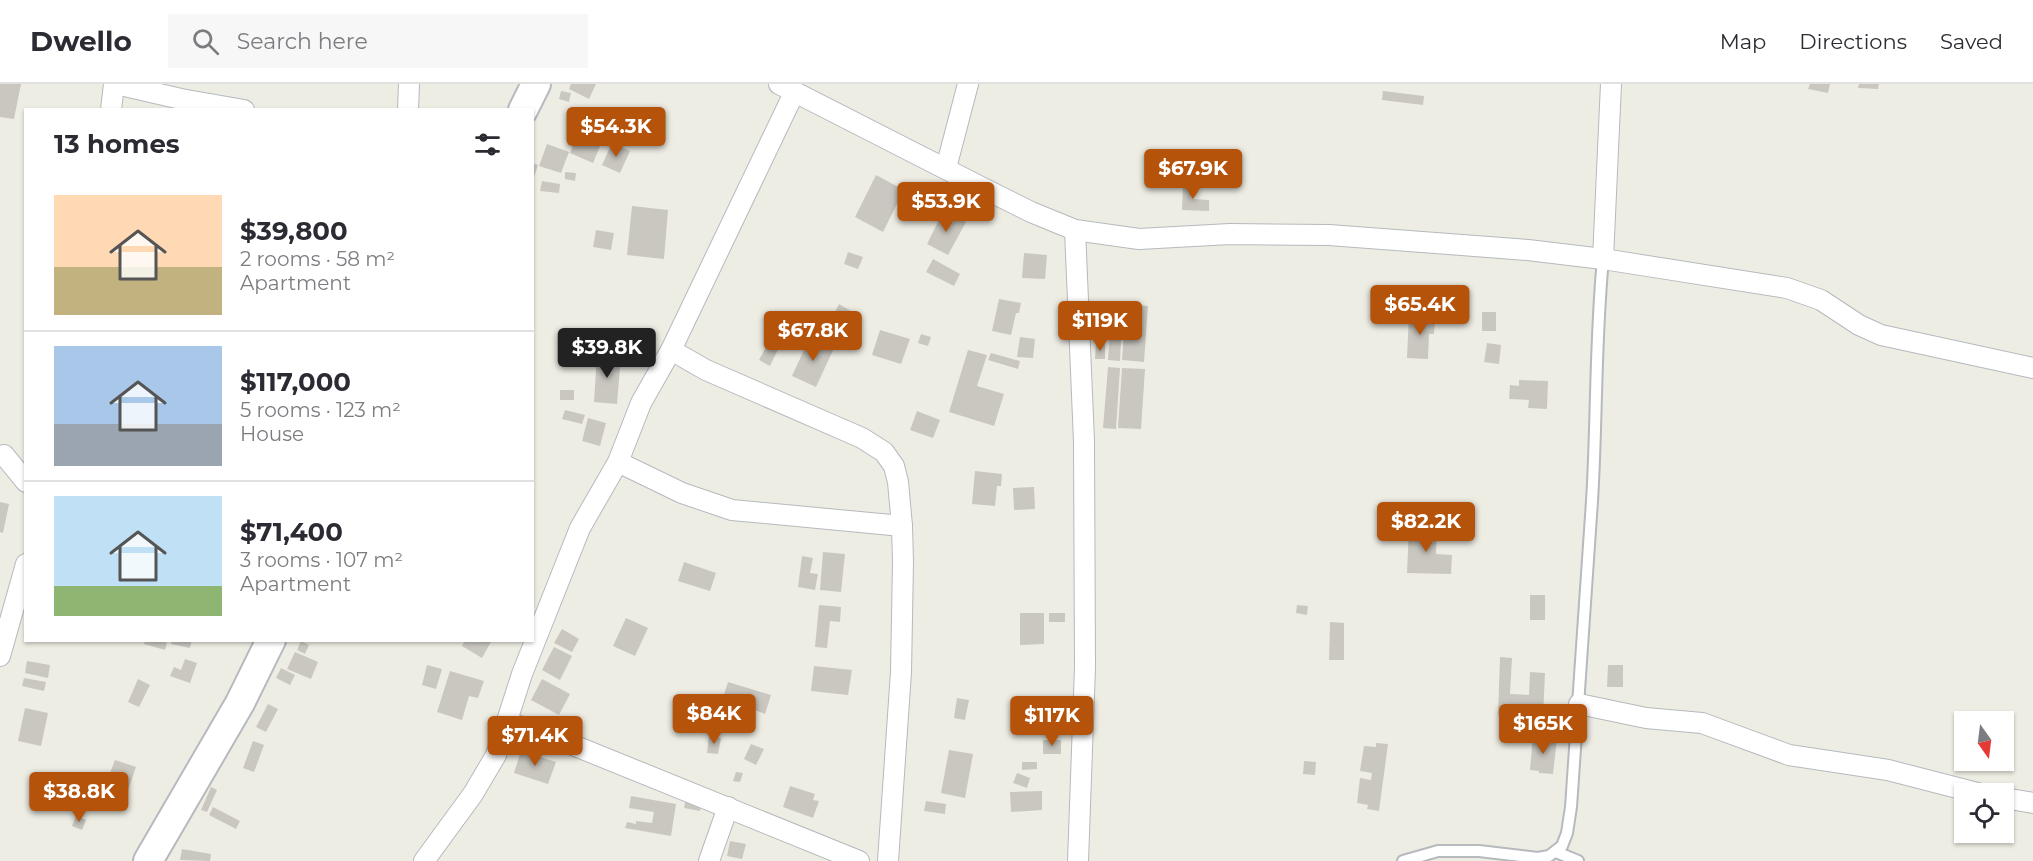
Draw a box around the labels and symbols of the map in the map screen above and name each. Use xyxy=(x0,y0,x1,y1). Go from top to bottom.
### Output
pin: $54.3K xyxy=(567,107,665,158)
pin: $67.9K xyxy=(1144,149,1242,200)
pin: $53.9K xyxy=(897,182,995,233)
pin: $65.4K xyxy=(1371,285,1469,336)
pin: $119K xyxy=(1058,301,1142,352)
pin: $67.8K xyxy=(764,311,862,362)
pin: $39.8K xyxy=(558,328,656,379)
pin: $82.2K xyxy=(1377,502,1475,553)
pin: $84K xyxy=(678,694,750,745)
pin: $117K xyxy=(1010,696,1094,747)
pin: $165K xyxy=(1501,704,1585,755)
north arrow xyxy=(1954,711,2014,771)
pin: $71.4K xyxy=(486,716,584,767)
pin: $38.8K xyxy=(30,772,128,823)

